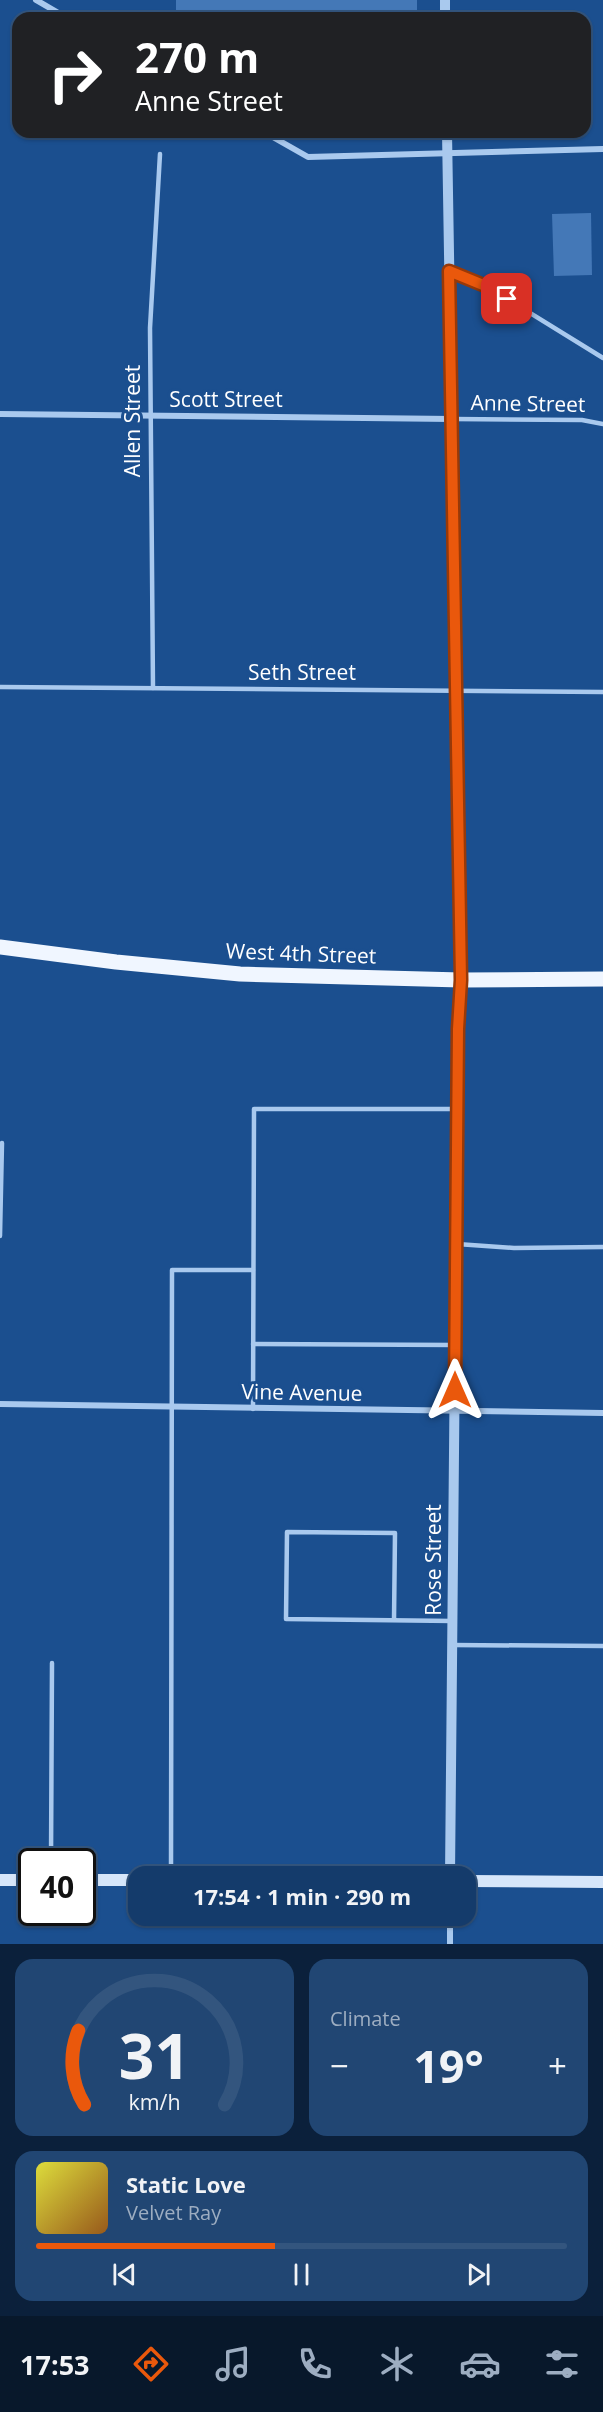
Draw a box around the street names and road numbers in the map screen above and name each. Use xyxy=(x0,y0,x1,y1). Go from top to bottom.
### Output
street label: Allen Street xyxy=(118,365,146,477)
street label: Scott Street xyxy=(169,385,283,413)
street label: Anne Street xyxy=(470,388,586,418)
street label: Seth Street xyxy=(248,658,356,686)
street label: West 4th Street xyxy=(225,936,377,970)
street label: Vine Avenue xyxy=(241,1377,363,1407)
street label: Rose Street xyxy=(419,1504,447,1616)

